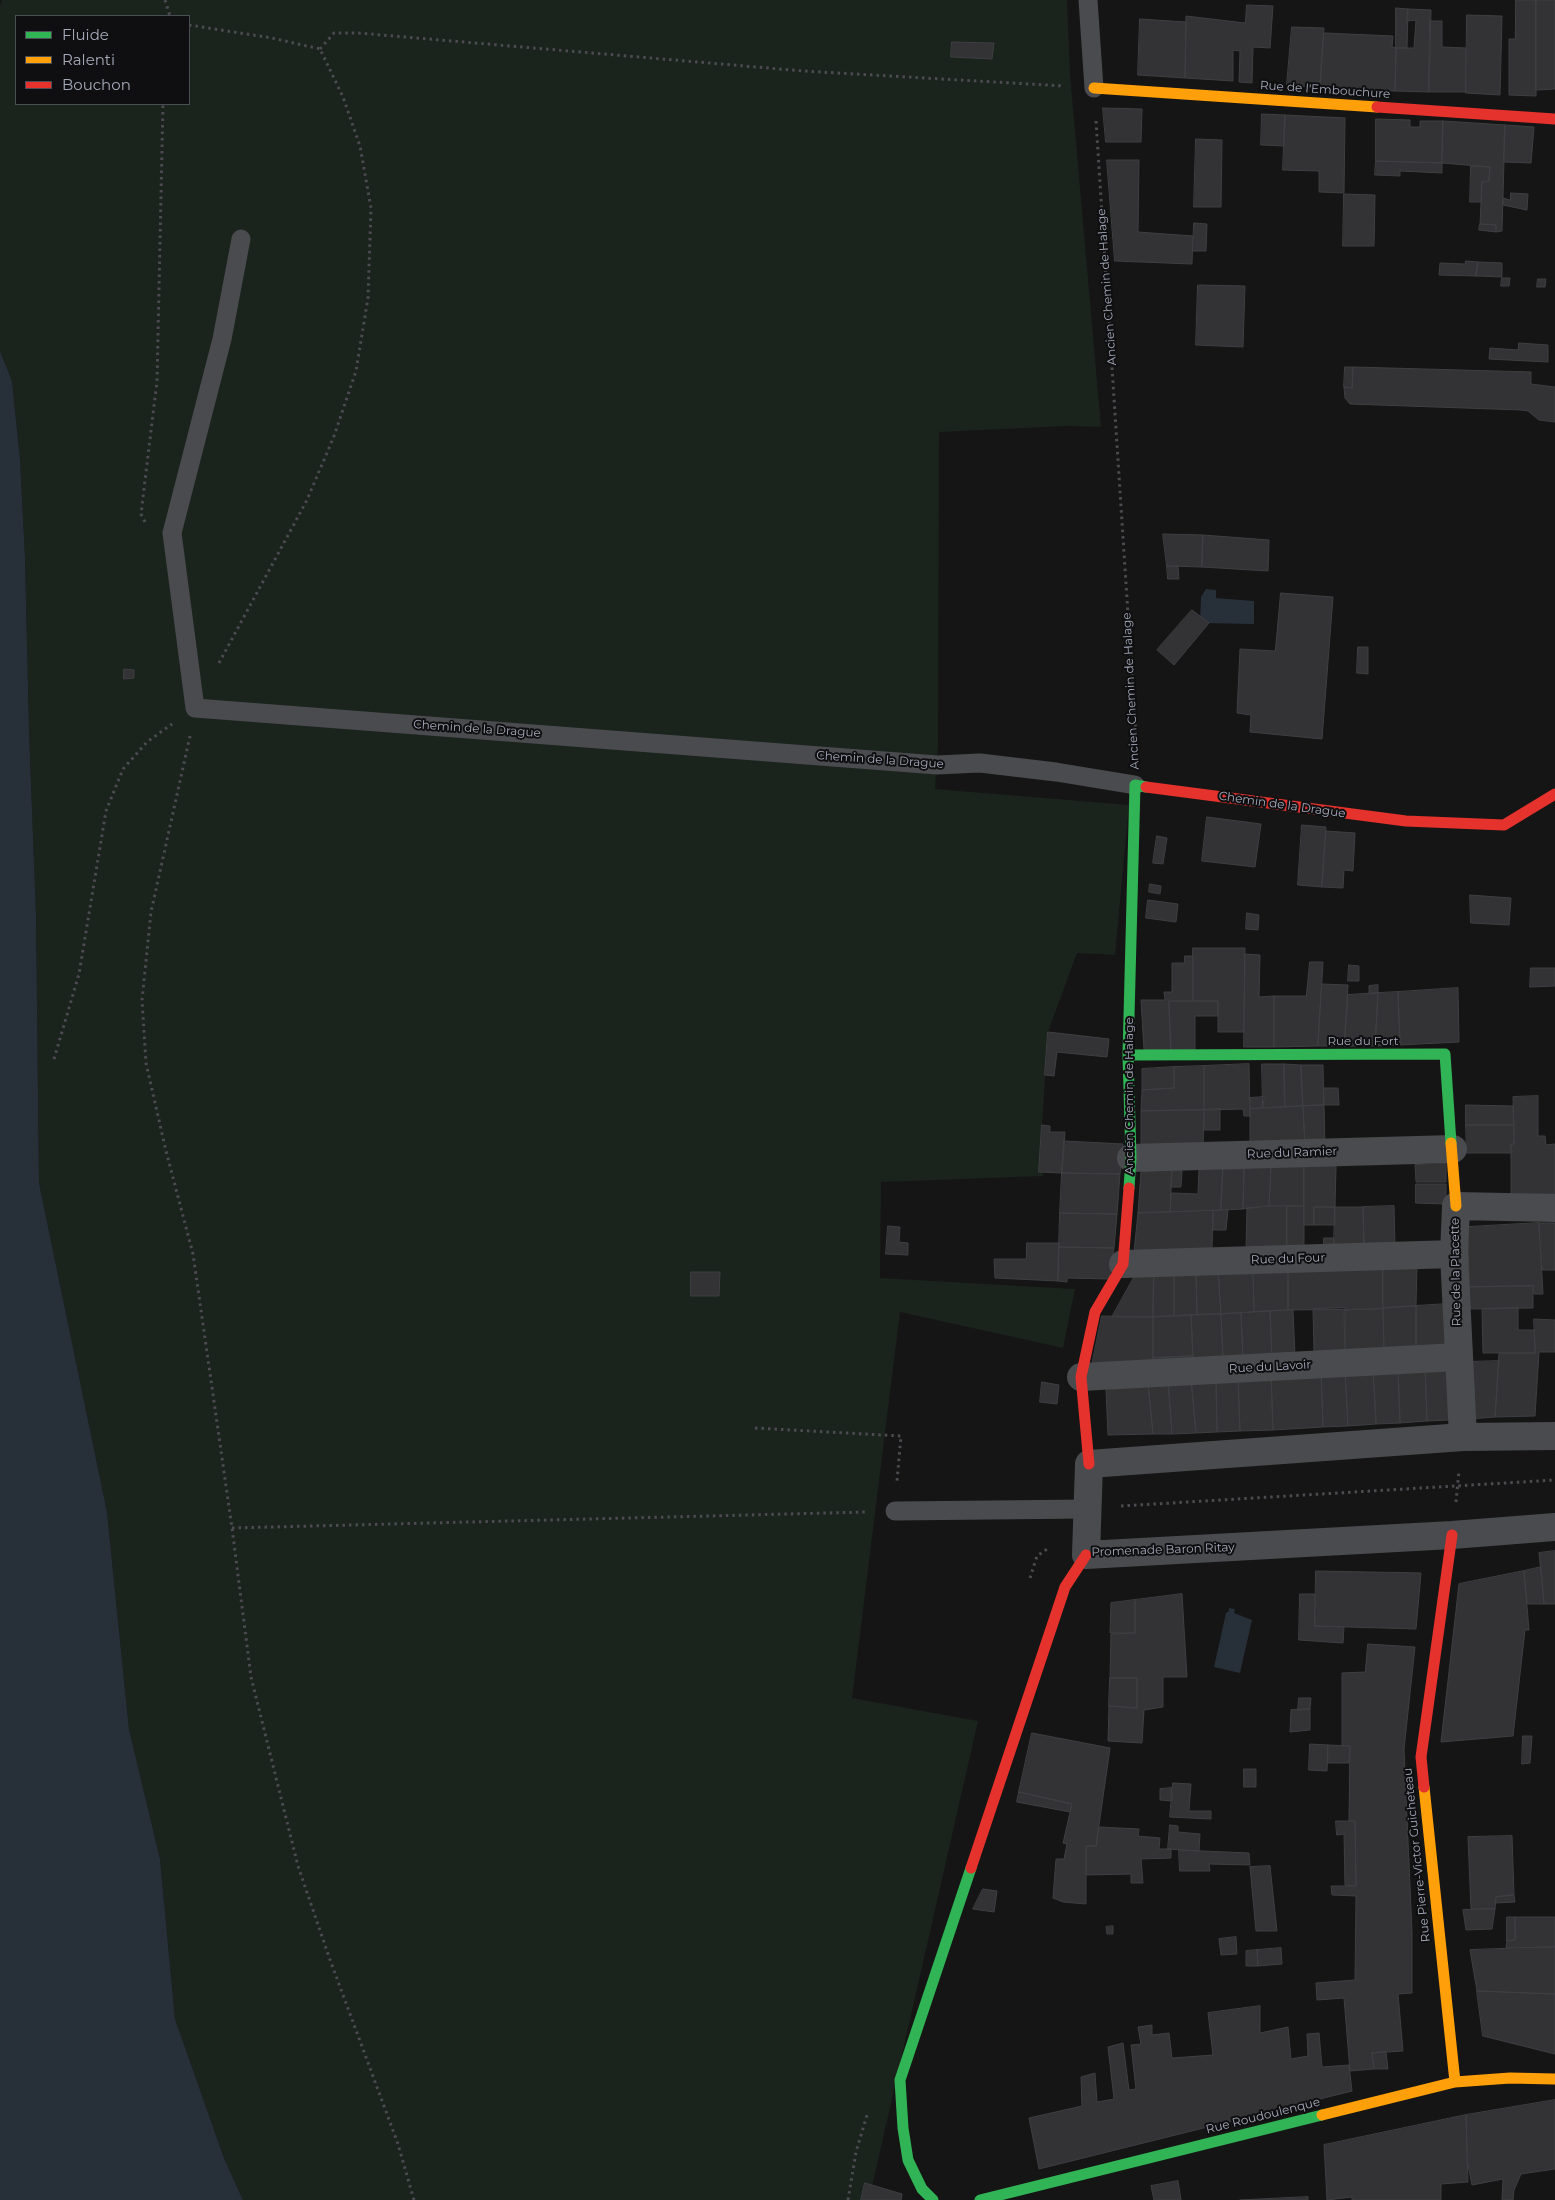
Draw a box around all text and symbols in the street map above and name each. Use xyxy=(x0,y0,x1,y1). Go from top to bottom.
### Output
legend xyxy=(15,15,190,105)
text: Fluide xyxy=(62,25,109,44)
text: Ralenti xyxy=(62,50,115,69)
text: Bouchon xyxy=(62,75,131,94)
street label: Rue de l'Embouchure xyxy=(1259,78,1391,102)
street label: Ancien Chemin de Halage xyxy=(1094,208,1120,366)
street label: Ancien Chemin de Halage xyxy=(1120,612,1142,770)
street label: Chemin de la Drague xyxy=(413,717,541,741)
street label: Chemin de la Drague xyxy=(816,748,944,772)
street label: Chemin de la Drague xyxy=(1218,789,1346,821)
street label: Ancien Chemin de Halage xyxy=(1122,1017,1136,1175)
street label: Rue du Fort xyxy=(1327,1034,1399,1048)
street label: Rue du Ramier xyxy=(1247,1144,1337,1162)
street label: Rue de la Placette xyxy=(1448,1218,1464,1326)
street label: Rue du Four xyxy=(1251,1251,1325,1267)
street label: Rue du Lavoir xyxy=(1228,1358,1312,1376)
street label: Promenade Baron Ritay xyxy=(1091,1540,1235,1560)
street label: Rue Pierre-Victor Guicheteau xyxy=(1401,1767,1433,1943)
street label: Rue Roudoulenque xyxy=(1204,2095,1322,2137)

